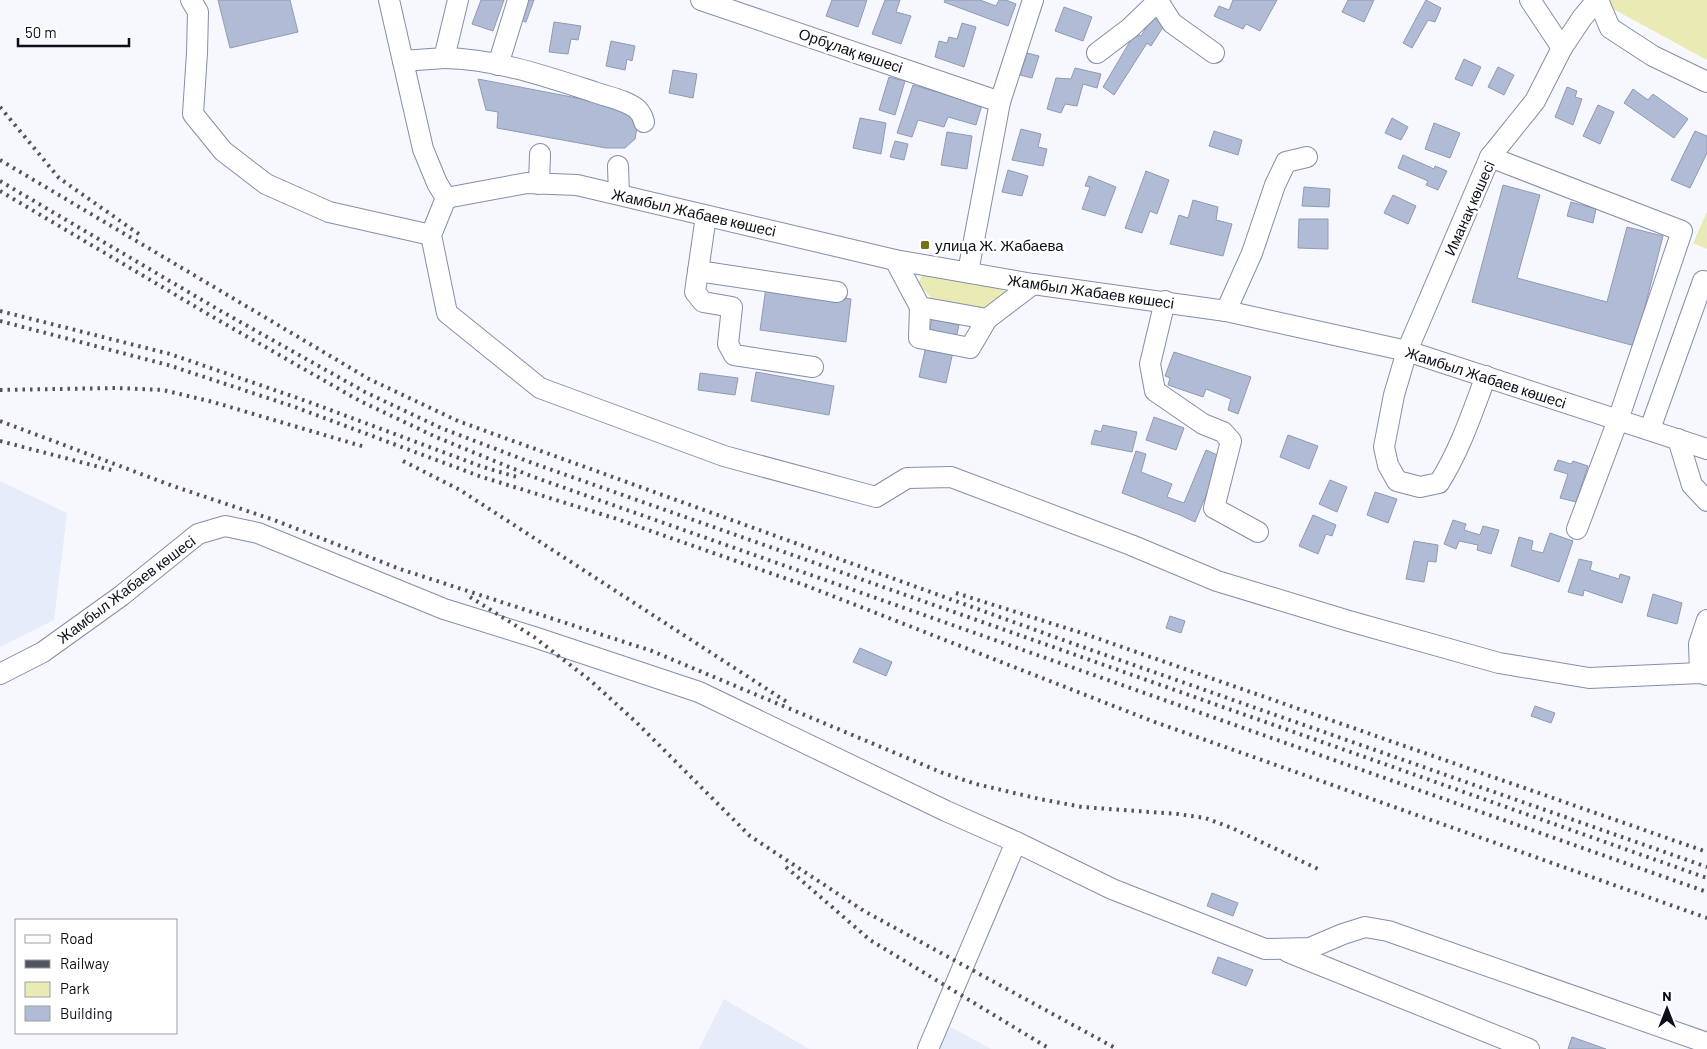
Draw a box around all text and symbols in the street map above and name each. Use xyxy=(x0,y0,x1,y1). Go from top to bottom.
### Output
scale bar xyxy=(18,15,129,47)
text: 50 m xyxy=(25,23,57,41)
street label: Орбұлақ көшесі xyxy=(797,24,905,76)
street label: Иманақ көшесі xyxy=(1440,158,1498,258)
street label: Жамбыл Жабаев көшесі xyxy=(610,184,778,240)
place label: улица Ж. Жабаева xyxy=(935,236,1064,254)
marker: улица Ж. Жабаева xyxy=(919,239,931,251)
street label: Жамбыл Жабаев көшесі xyxy=(1007,270,1175,312)
street label: Жамбыл Жабаев көшесі xyxy=(1403,342,1569,412)
street label: Жамбыл Жабаев көшесі xyxy=(53,531,199,647)
legend xyxy=(15,919,178,1034)
text: Road xyxy=(60,929,93,947)
text: Railway xyxy=(60,954,109,972)
text: Park xyxy=(60,979,90,997)
north arrow xyxy=(1642,984,1692,1034)
text: N xyxy=(1662,987,1672,1004)
text: Building xyxy=(60,1004,113,1022)

